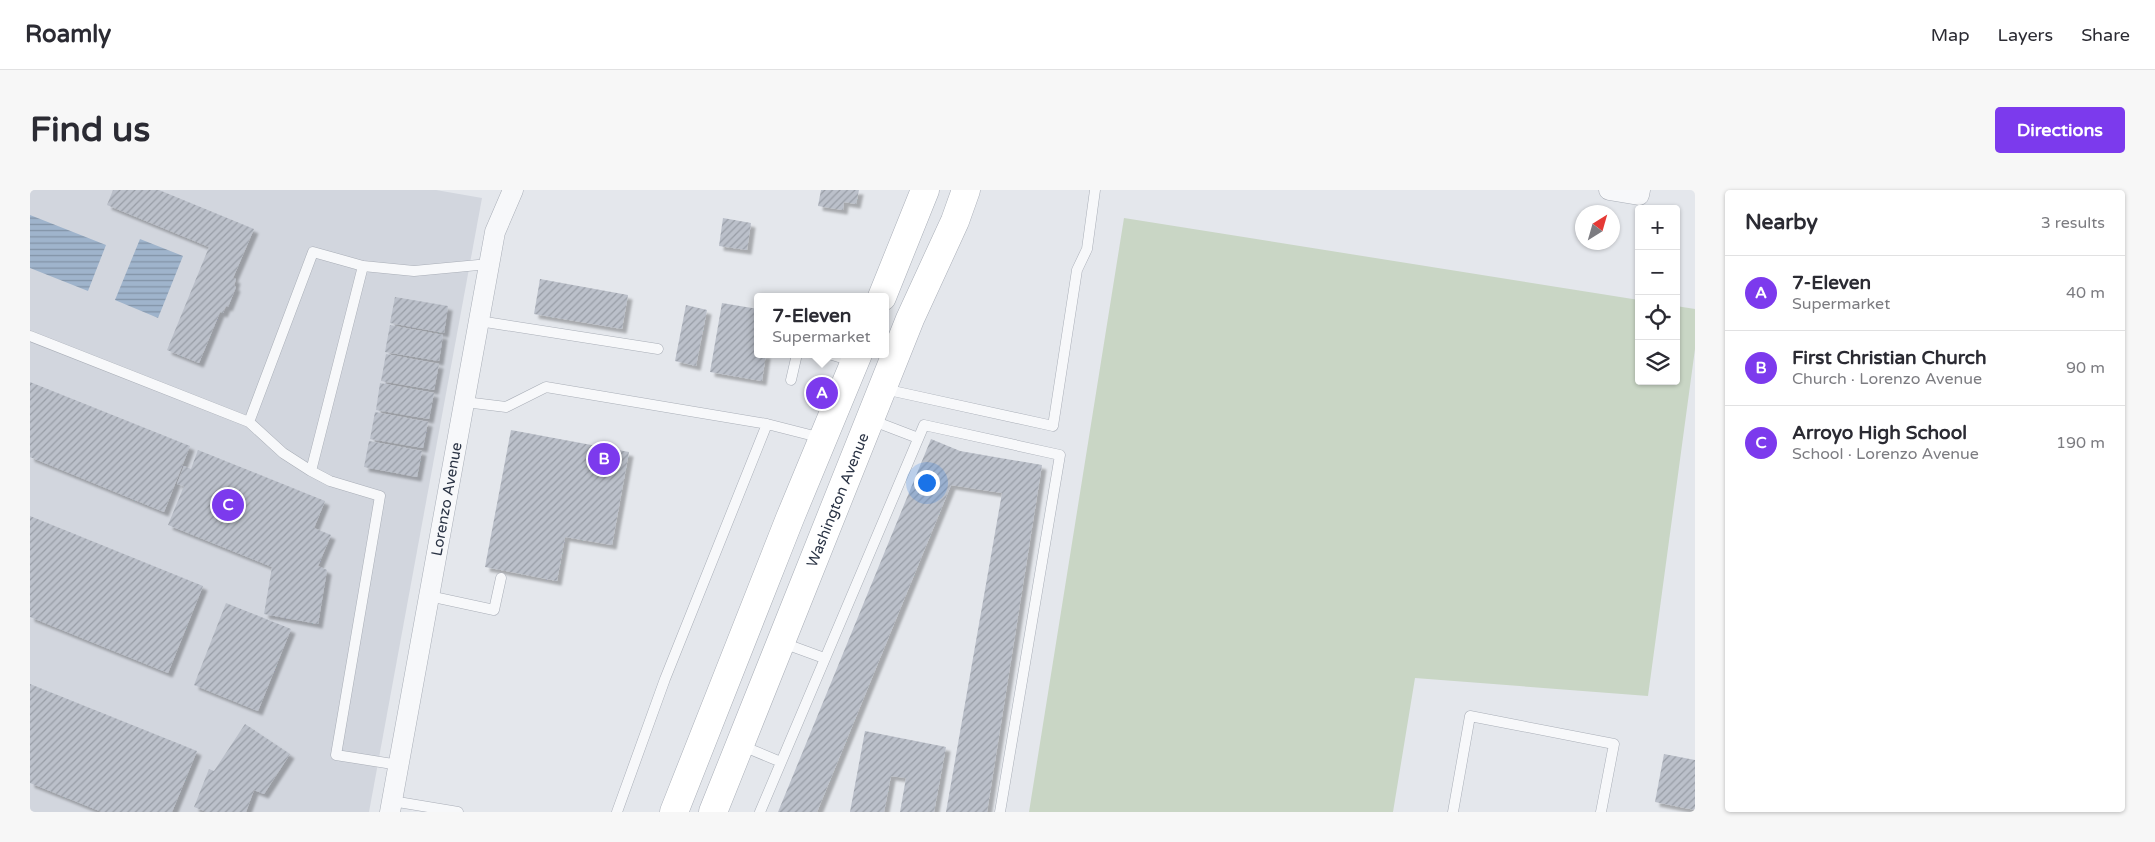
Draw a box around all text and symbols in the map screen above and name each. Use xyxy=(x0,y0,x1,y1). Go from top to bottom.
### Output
text: Roamly xyxy=(25,20,111,49)
text: Map xyxy=(1931,24,1970,46)
text: Layers xyxy=(1998,24,2053,46)
text: Share xyxy=(2081,24,2130,46)
button: Directions xyxy=(1995,107,2125,153)
text: Find us xyxy=(30,109,150,151)
north arrow xyxy=(1575,205,1620,250)
map controls xyxy=(1635,205,1680,385)
button: + xyxy=(1635,205,1680,250)
text: Nearby xyxy=(1745,210,1818,235)
text: 3 results xyxy=(2041,213,2105,233)
button: − xyxy=(1635,250,1680,295)
text: 7-Eleven xyxy=(1792,272,1871,294)
text: A xyxy=(1755,283,1767,303)
text: 40 m xyxy=(2066,283,2105,303)
popup xyxy=(754,293,889,358)
text: Supermarket xyxy=(1792,294,1890,314)
button: locate xyxy=(1635,295,1680,340)
text: 7-Eleven xyxy=(772,305,851,327)
text: Supermarket xyxy=(772,327,871,347)
button: layers xyxy=(1635,340,1680,385)
text: First Christian Church xyxy=(1792,347,1987,369)
text: B xyxy=(1755,358,1767,378)
text: 90 m xyxy=(2066,358,2105,378)
text: Church · Lorenzo Avenue xyxy=(1792,369,1982,389)
pin: A xyxy=(806,374,838,412)
text: Arroyo High School xyxy=(1792,422,1967,444)
street label: Washington Avenue xyxy=(803,430,873,570)
text: C xyxy=(1755,433,1767,453)
text: 190 m xyxy=(2056,433,2105,453)
pin: B xyxy=(588,440,620,478)
street label: Lorenzo Avenue xyxy=(428,441,466,557)
text: School · Lorenzo Avenue xyxy=(1792,444,1979,464)
your location xyxy=(914,470,940,496)
pin: C xyxy=(212,486,244,524)

